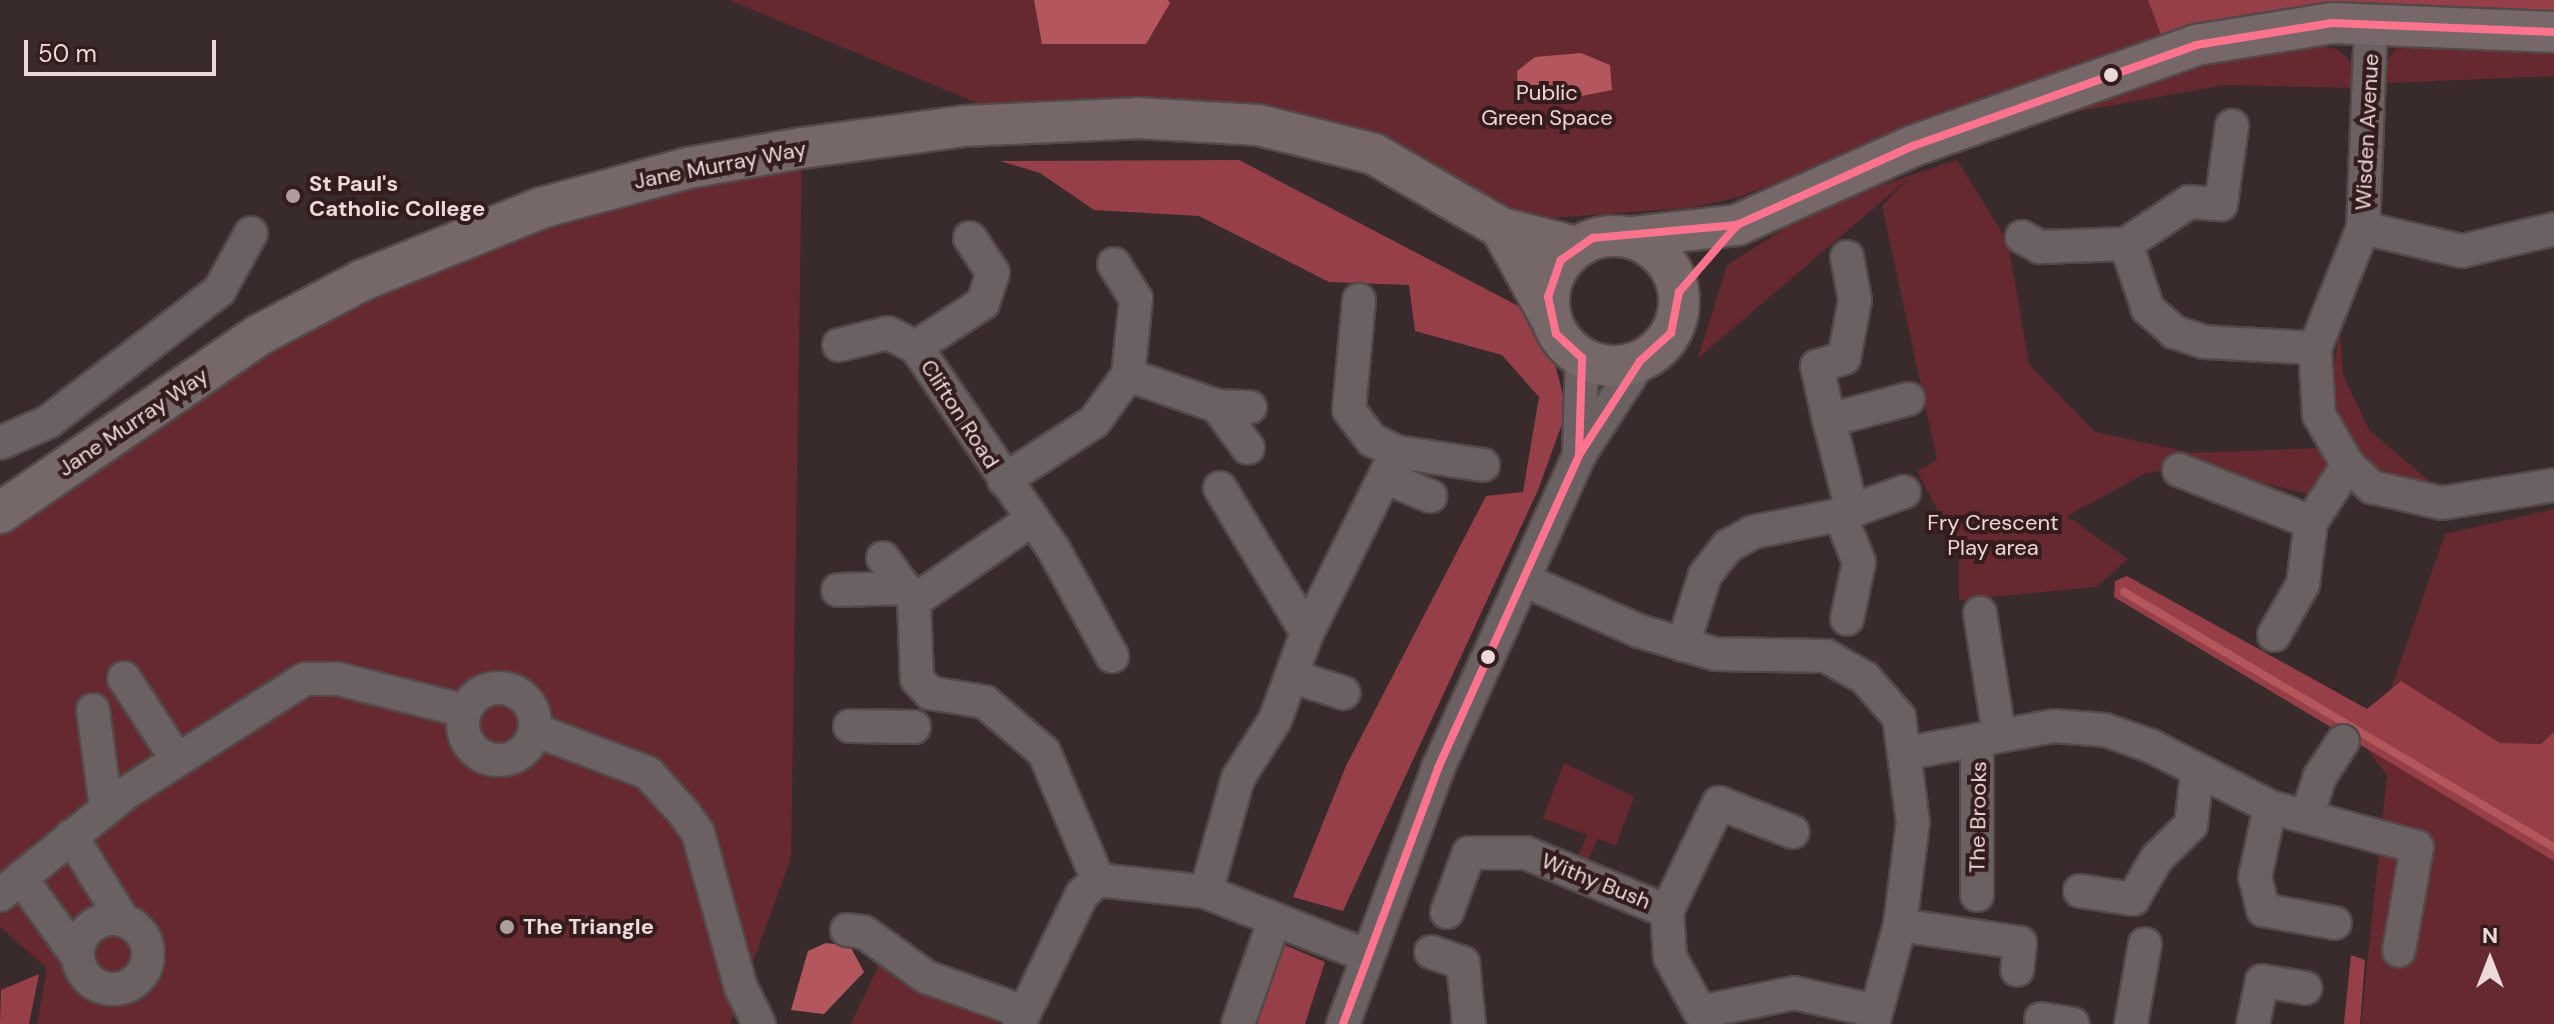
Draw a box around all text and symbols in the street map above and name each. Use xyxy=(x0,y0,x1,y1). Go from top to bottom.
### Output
scale bar xyxy=(28,24,220,74)
text: 50 m xyxy=(38,38,97,69)
street label: Wisden Avenue xyxy=(2350,53,2384,211)
unlabelled marker xyxy=(2103,67,2119,83)
park label: Public Green Space xyxy=(1481,79,1613,130)
street label: Jane Murray Way xyxy=(632,135,808,195)
place label: St Paul's Catholic College xyxy=(309,170,485,222)
marker: St Paul's Catholic College xyxy=(284,187,302,205)
street label: Clifton Road xyxy=(915,355,1005,473)
street label: Jane Murray Way xyxy=(53,362,213,482)
park label: Fry Crescent Play area xyxy=(1927,509,2059,560)
unlabelled marker xyxy=(1480,649,1496,665)
street label: The Brooks xyxy=(1964,761,1992,873)
street label: Withy Bush xyxy=(1538,847,1654,915)
place label: The Triangle xyxy=(523,914,654,940)
marker: The Triangle xyxy=(498,918,516,936)
north arrow xyxy=(2450,920,2530,1000)
text: N xyxy=(2482,921,2498,950)

